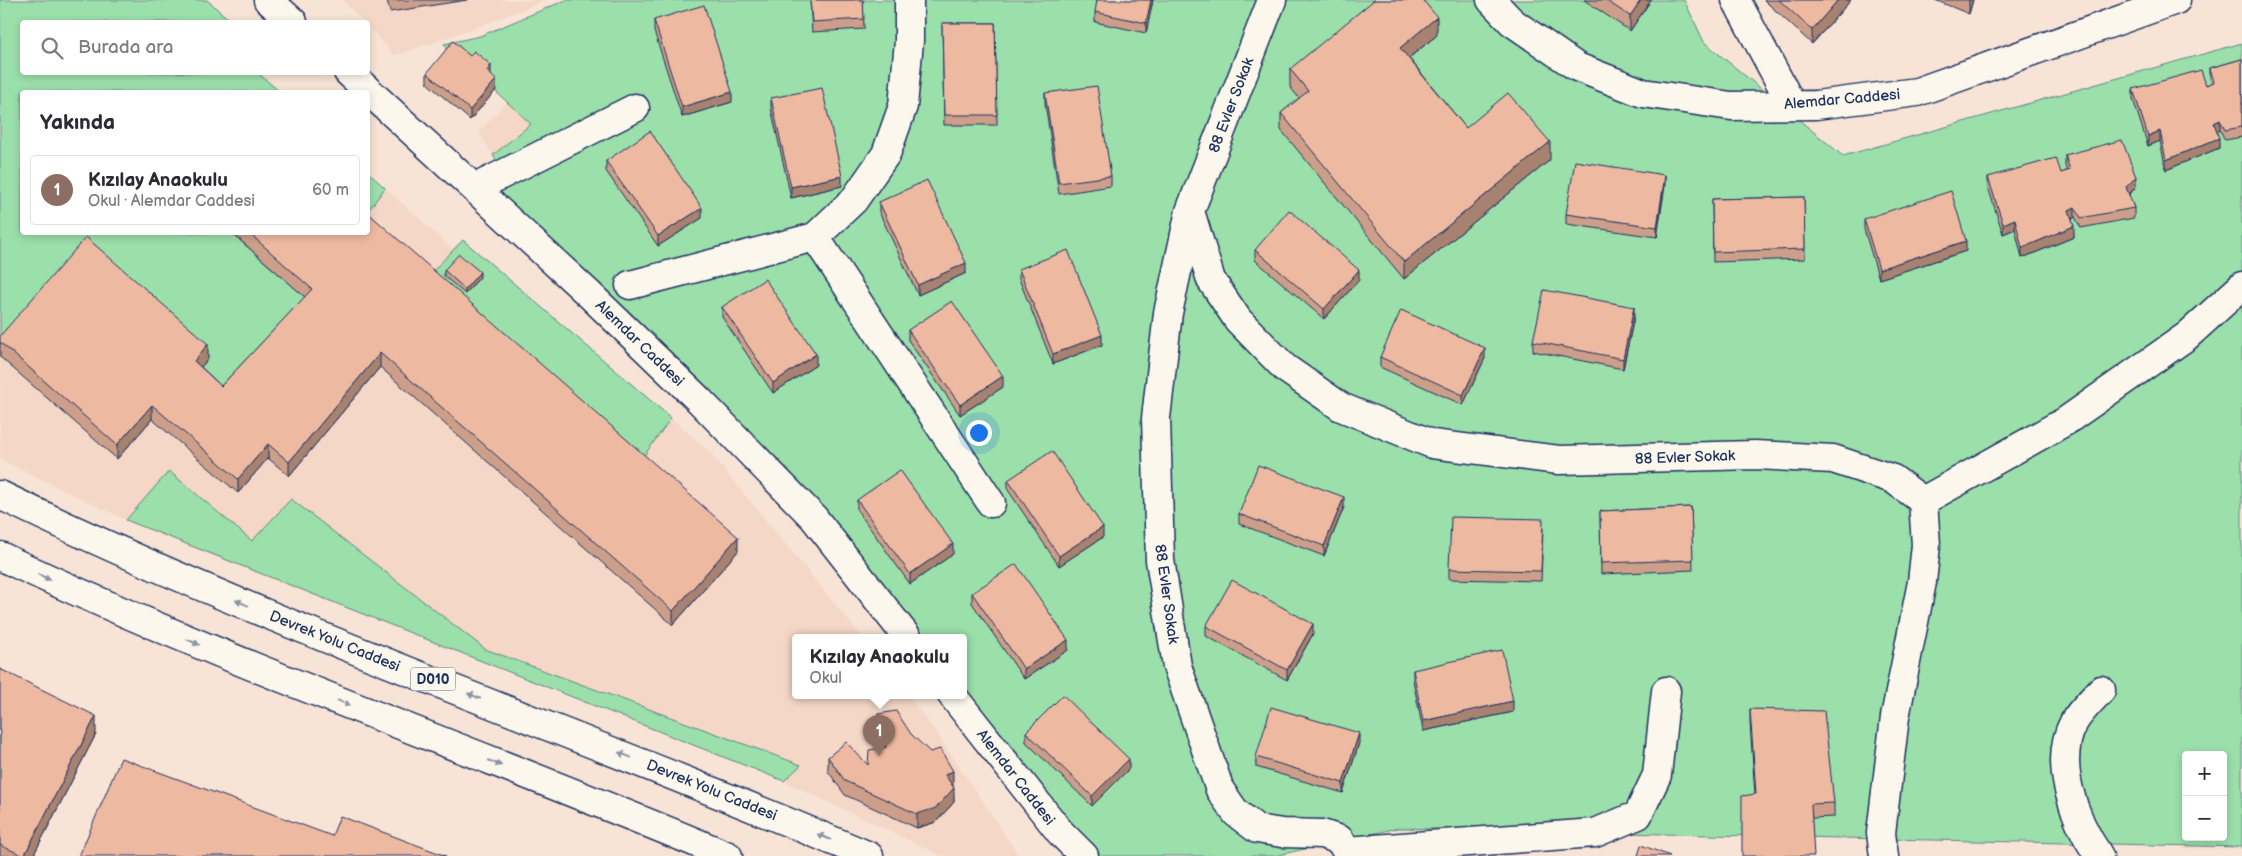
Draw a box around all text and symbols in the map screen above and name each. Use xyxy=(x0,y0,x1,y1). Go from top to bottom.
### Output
search box xyxy=(20,20,370,75)
icon: search xyxy=(38,34,66,62)
text: Burada ara xyxy=(78,36,174,59)
street label: 88 Evler Sokak xyxy=(1205,54,1259,155)
street label: Alemdar Caddesi xyxy=(1783,85,1901,114)
text: Yakında xyxy=(40,110,115,135)
text: Kızılay Anaokulu xyxy=(88,169,228,192)
text: 1 xyxy=(54,181,60,200)
text: 60 m xyxy=(312,181,349,200)
text: Okul · Alemdar Caddesi xyxy=(88,192,255,211)
street label: Alemdar Caddesi xyxy=(591,296,688,391)
your location xyxy=(966,420,992,446)
street label: 88 Evler Sokak xyxy=(1634,446,1736,469)
street label: 88 Evler Sokak xyxy=(1150,543,1183,646)
one-way arrow xyxy=(37,574,51,582)
one-way arrow xyxy=(235,599,249,607)
street label: Devrek Yolu Caddesi xyxy=(267,607,403,676)
popup xyxy=(792,634,967,699)
one-way arrow xyxy=(186,638,200,646)
text: Kızılay Anaokulu xyxy=(810,646,949,669)
road number: D010 xyxy=(410,668,456,691)
text: Okul xyxy=(810,669,842,688)
one-way arrow xyxy=(467,691,481,699)
one-way arrow xyxy=(337,699,352,707)
pin: 1 xyxy=(863,715,895,756)
street label: Alemdar Caddesi xyxy=(972,726,1059,829)
one-way arrow xyxy=(618,751,632,759)
map controls xyxy=(2182,751,2227,841)
button: + xyxy=(2182,751,2227,796)
street label: Devrek Yolu Caddesi xyxy=(644,756,780,825)
one-way arrow xyxy=(488,759,503,767)
button: − xyxy=(2182,796,2227,841)
one-way arrow xyxy=(817,832,831,840)

